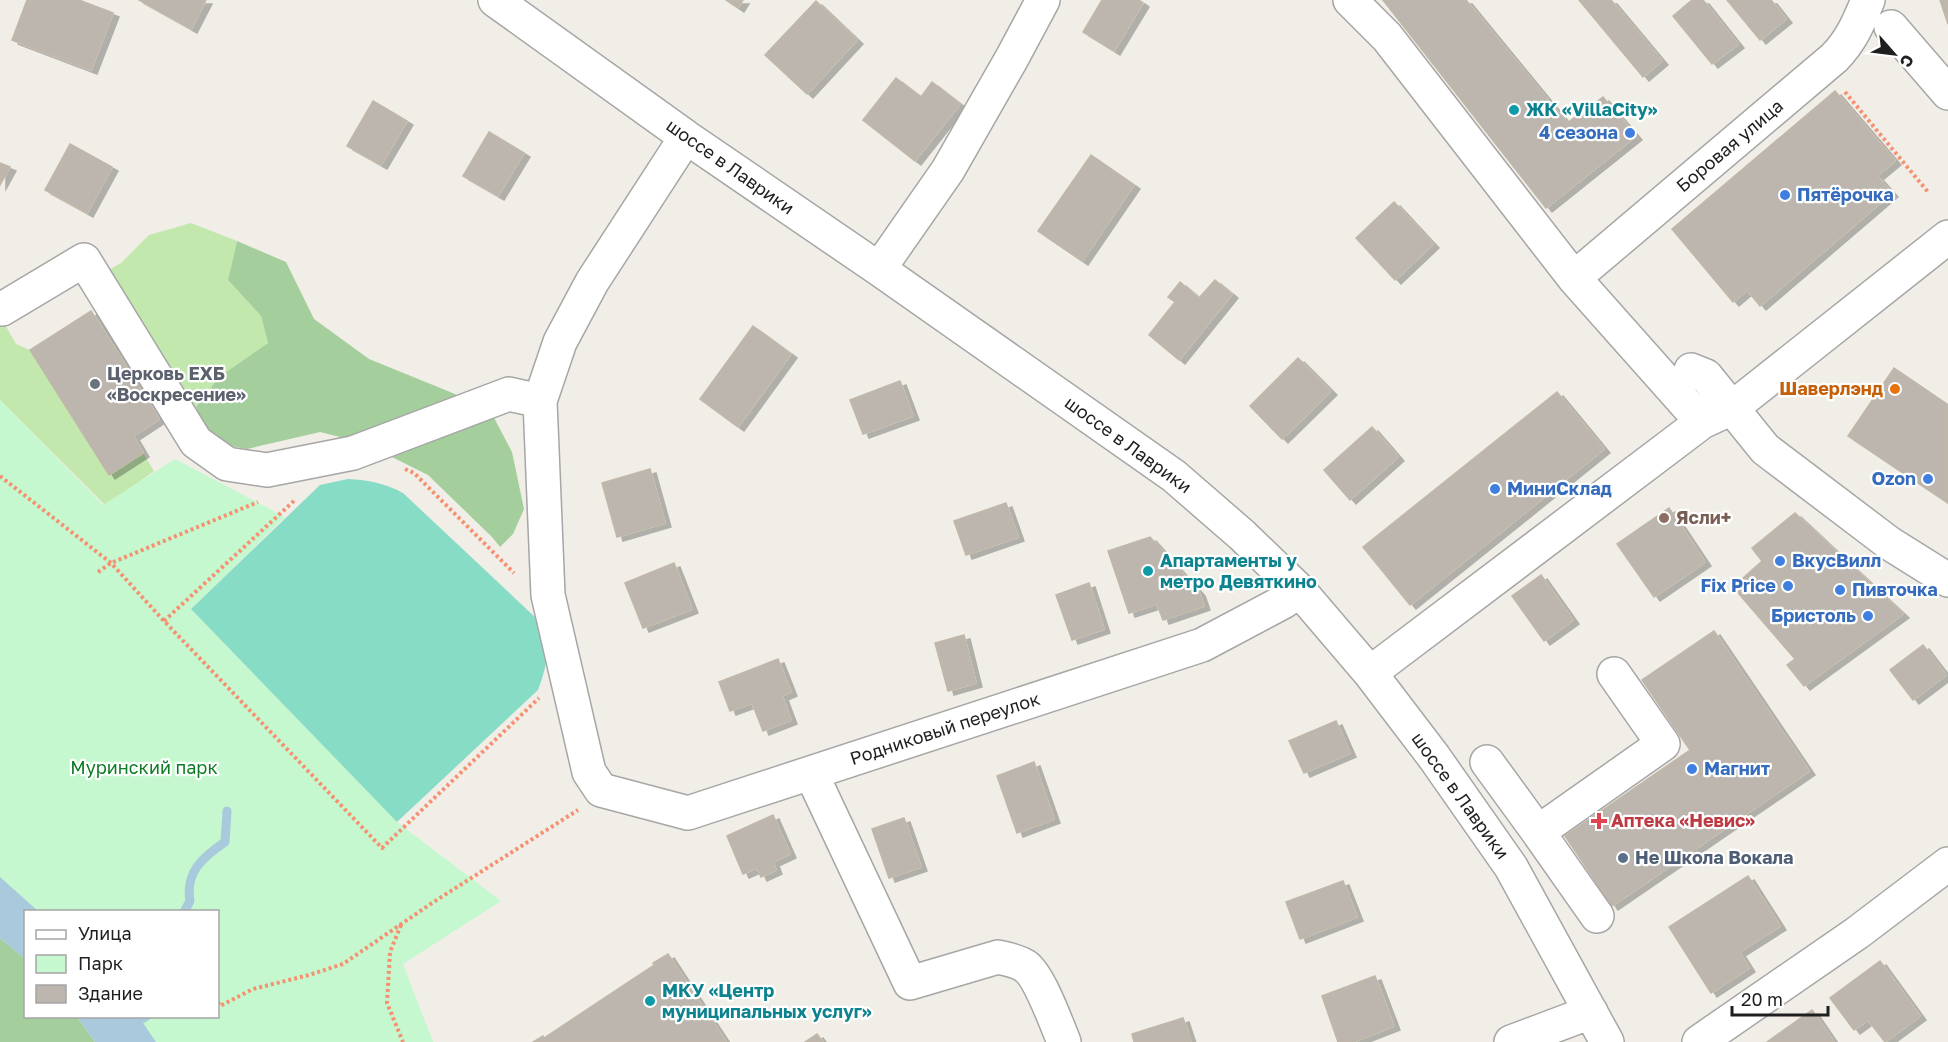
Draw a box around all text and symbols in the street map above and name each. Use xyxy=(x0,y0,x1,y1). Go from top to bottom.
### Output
north arrow xyxy=(1864,24,1924,84)
text: С xyxy=(1896,51,1919,71)
street label: Боровая улица xyxy=(1672,94,1787,196)
place label: ЖК «VillaCity» xyxy=(1526,98,1658,120)
marker: ЖК «VillaCity» xyxy=(1507,103,1521,117)
street label: шоссе в Лаврики xyxy=(662,114,799,219)
place label: 4 сезона xyxy=(1539,121,1618,143)
marker: 4 сезона xyxy=(1623,126,1637,140)
place label: Пятёрочка xyxy=(1797,183,1894,205)
marker: Пятёрочка xyxy=(1778,188,1792,202)
place label: Церковь ЕХБ «Воскресение» xyxy=(107,362,246,405)
marker: Церковь ЕХБ «Воскресение» xyxy=(88,377,102,391)
place label: Шаверлэнд xyxy=(1779,377,1883,399)
marker: Шаверлэнд xyxy=(1888,382,1902,396)
street label: шоссе в Лаврики xyxy=(1061,391,1196,498)
place label: Ozon xyxy=(1872,467,1916,489)
marker: Ozon xyxy=(1921,472,1935,486)
place label: МиниСклад xyxy=(1507,477,1612,499)
marker: МиниСклад xyxy=(1488,482,1502,496)
place label: Ясли+ xyxy=(1676,506,1731,528)
marker: Ясли+ xyxy=(1657,511,1671,525)
place label: Апартаменты у метро Девяткино xyxy=(1160,549,1317,592)
place label: ВкусВилл xyxy=(1792,549,1881,571)
marker: ВкусВилл xyxy=(1773,554,1787,568)
marker: Апартаменты у метро Девяткино xyxy=(1141,564,1155,578)
place label: Fix Price xyxy=(1700,574,1776,596)
place label: Пивточка xyxy=(1852,578,1938,600)
marker: Fix Price xyxy=(1781,579,1795,593)
marker: Пивточка xyxy=(1833,583,1847,597)
place label: Бристоль xyxy=(1771,604,1856,626)
marker: Бристоль xyxy=(1861,609,1875,623)
street label: Родниковый переулок xyxy=(847,687,1042,769)
street label: шоссе в Лаврики xyxy=(1407,728,1514,863)
park label: Муринский парк xyxy=(70,756,218,778)
place label: Магнит xyxy=(1704,757,1770,779)
marker: Магнит xyxy=(1685,762,1699,776)
place label: Аптека «Невис» xyxy=(1611,809,1755,831)
marker: Аптека «Невис» xyxy=(1592,814,1606,828)
place label: Не Школа Вокала xyxy=(1635,846,1794,868)
marker: Не Школа Вокала xyxy=(1616,851,1630,865)
legend xyxy=(24,910,219,1018)
text: Улица xyxy=(78,922,132,944)
text: Парк xyxy=(78,952,123,974)
place label: МКУ «Центр муниципальных услуг» xyxy=(662,979,872,1022)
scale bar xyxy=(1732,979,1828,1017)
text: Здание xyxy=(78,982,143,1004)
text: 20 m xyxy=(1741,988,1783,1010)
marker: МКУ «Центр муниципальных услуг» xyxy=(643,994,657,1008)

